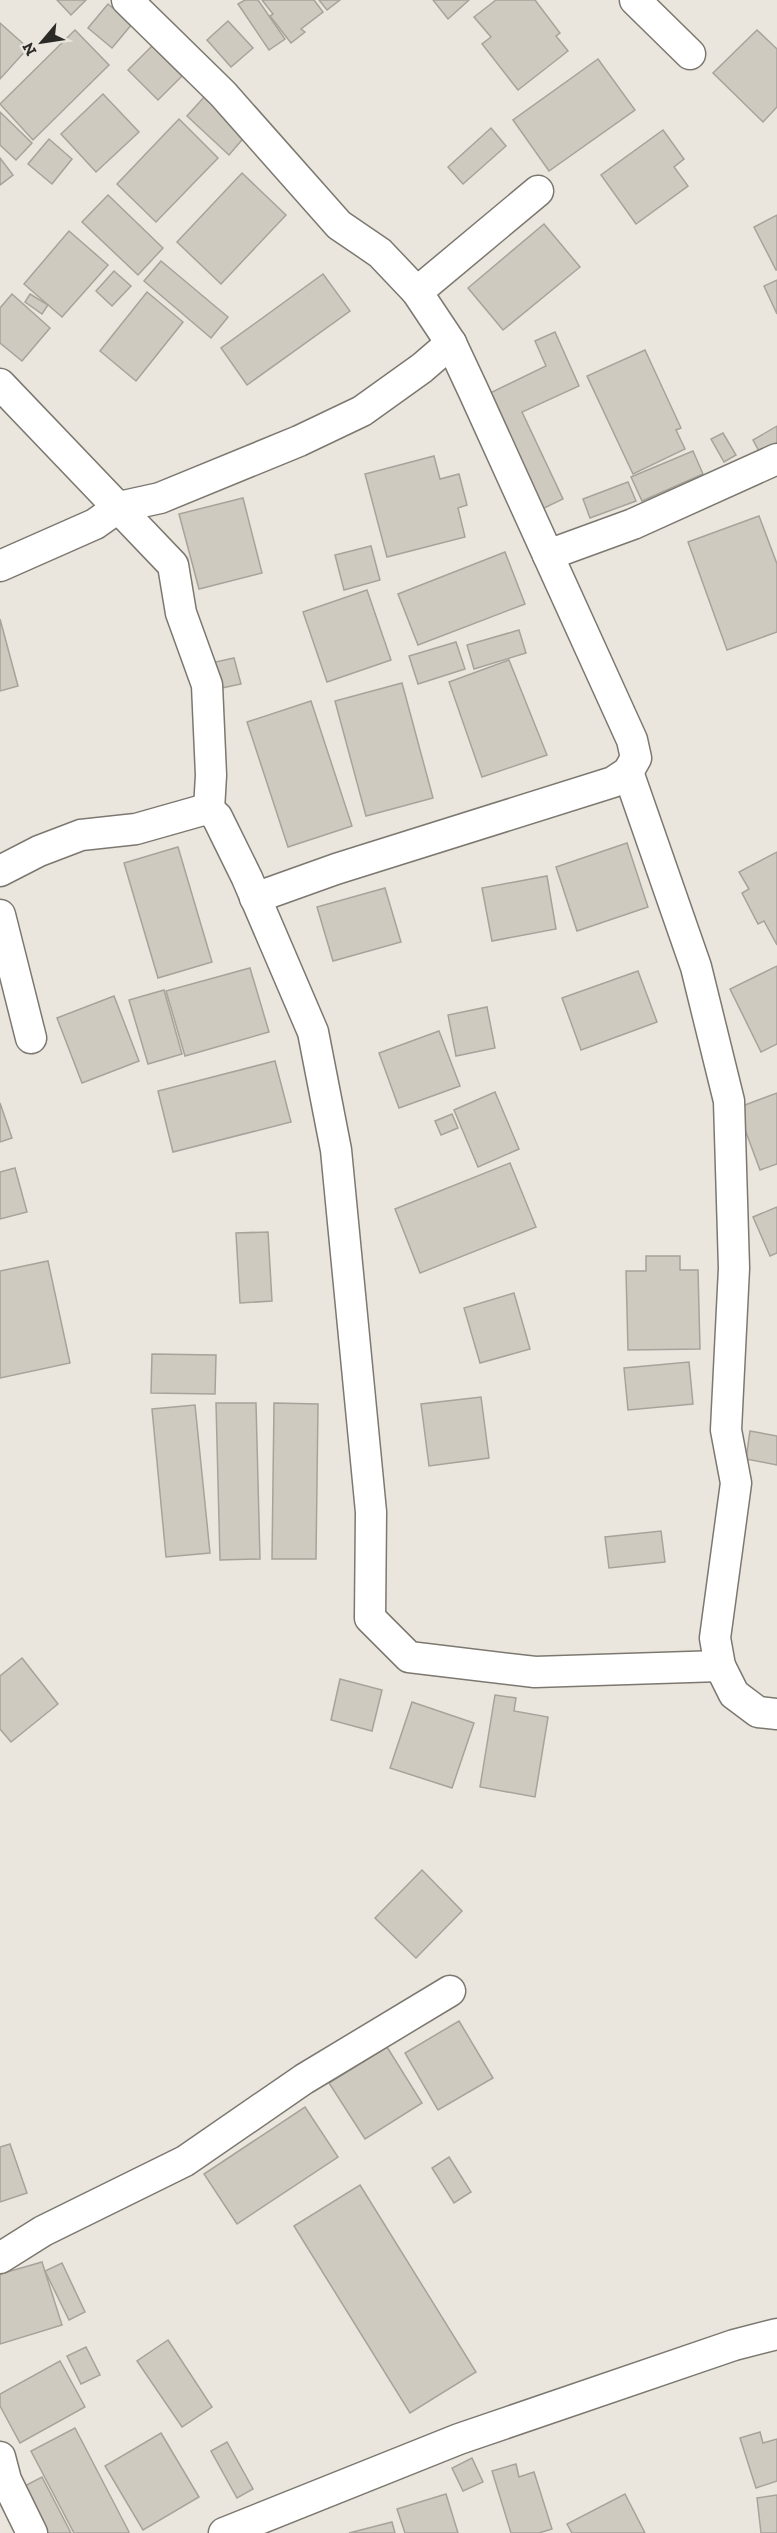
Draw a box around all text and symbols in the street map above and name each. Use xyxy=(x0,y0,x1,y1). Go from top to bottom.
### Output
north arrow xyxy=(12,12,72,72)
text: N xyxy=(18,39,41,59)

